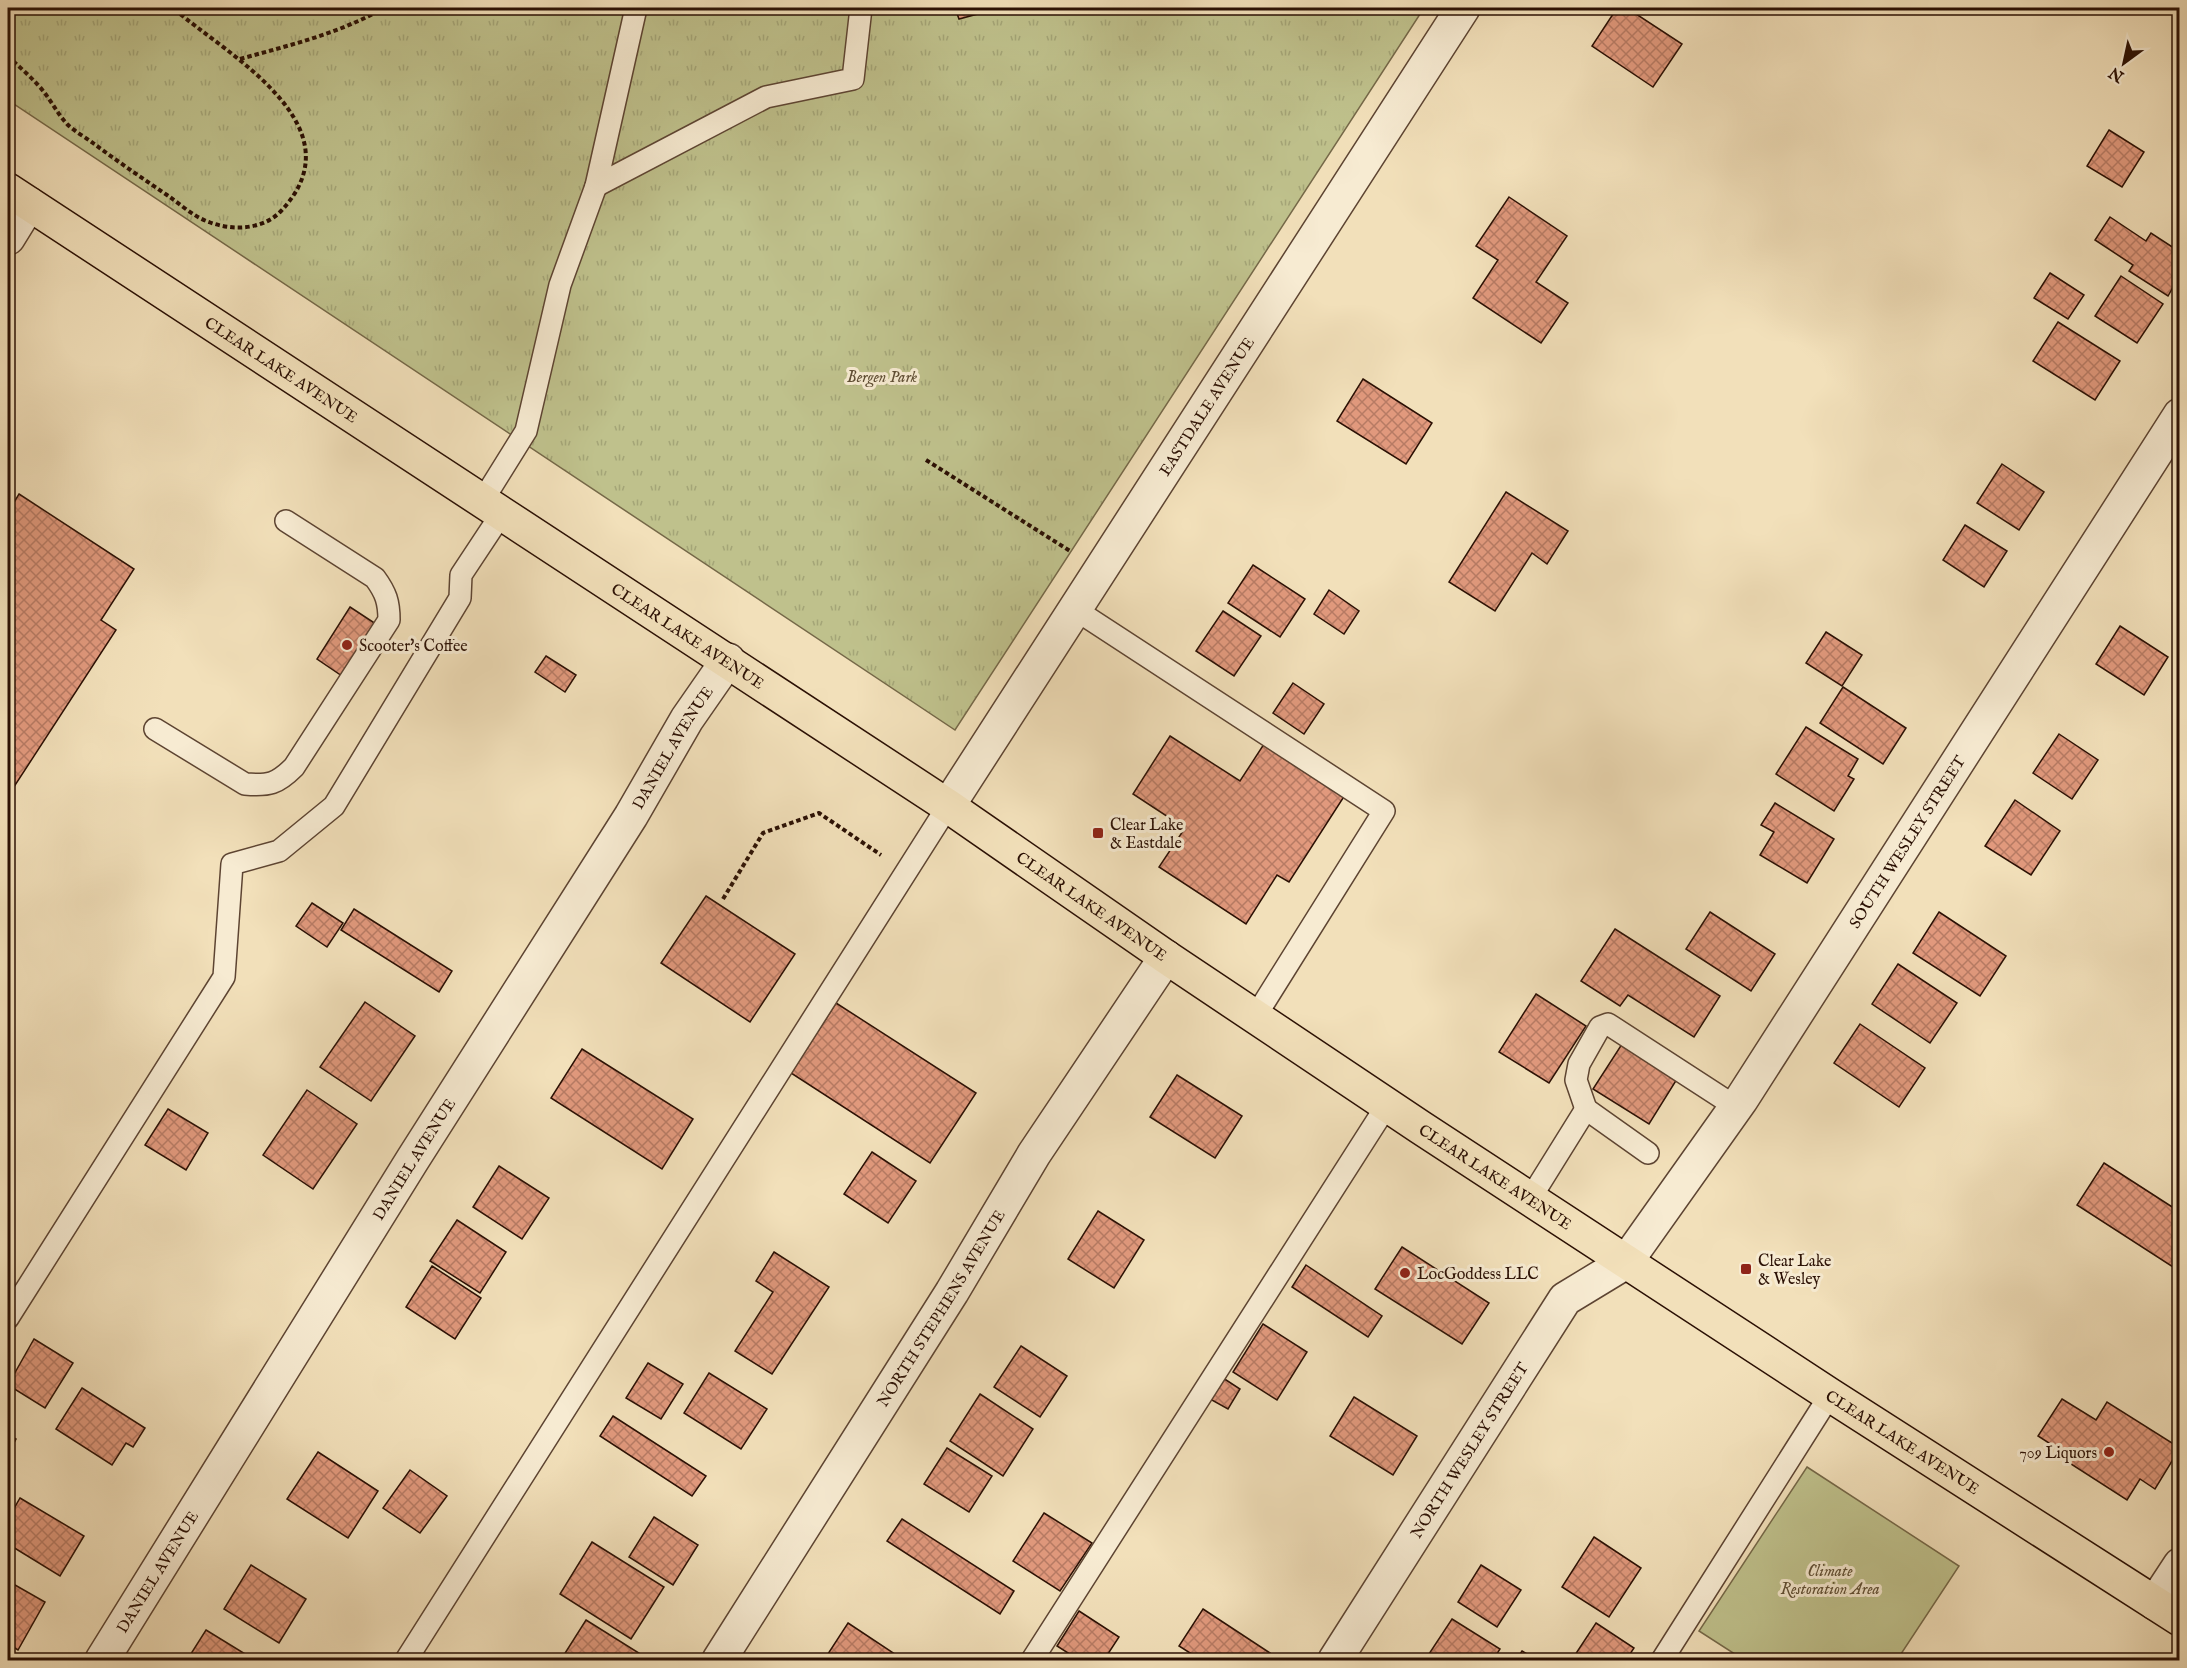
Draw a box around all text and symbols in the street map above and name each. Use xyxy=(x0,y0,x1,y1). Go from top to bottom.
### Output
north arrow xyxy=(2094,33,2154,93)
text: N xyxy=(2106,62,2129,87)
street label: CLEAR LAKE AVENUE xyxy=(200,314,361,428)
street label: EASTDALE AVENUE xyxy=(1156,334,1260,480)
park label: Bergen Park xyxy=(847,368,918,388)
street label: CLEAR LAKE AVENUE xyxy=(607,580,767,695)
place label: Scooter's Coffee xyxy=(359,637,468,657)
marker: Scooter's Coffee xyxy=(340,638,354,652)
street label: DANIEL AVENUE xyxy=(629,683,719,814)
street label: SOUTH WESLEY STREET xyxy=(1846,752,1971,933)
place label: Clear Lake & Eastdale xyxy=(1110,816,1183,854)
marker: Clear Lake & Eastdale xyxy=(1091,826,1105,840)
street label: CLEAR LAKE AVENUE xyxy=(1012,848,1170,967)
street label: DANIEL AVENUE xyxy=(369,1095,461,1225)
street label: CLEAR LAKE AVENUE xyxy=(1414,1121,1575,1235)
street label: NORTH STEPHENS AVENUE xyxy=(874,1207,1011,1411)
place label: Clear Lake & Wesley xyxy=(1758,1252,1831,1290)
marker: Clear Lake & Wesley xyxy=(1739,1262,1753,1276)
place label: LocGoddess LLC xyxy=(1417,1265,1539,1285)
marker: LocGoddess LLC xyxy=(1398,1266,1412,1280)
street label: NORTH WESLEY STREET xyxy=(1407,1359,1534,1543)
street label: CLEAR LAKE AVENUE xyxy=(1821,1387,1982,1500)
place label: 709 Liquors xyxy=(2019,1444,2097,1464)
marker: 709 Liquors xyxy=(2102,1445,2116,1459)
street label: DANIEL AVENUE xyxy=(113,1508,204,1638)
park label: Climate Restoration Area xyxy=(1780,1562,1880,1600)

